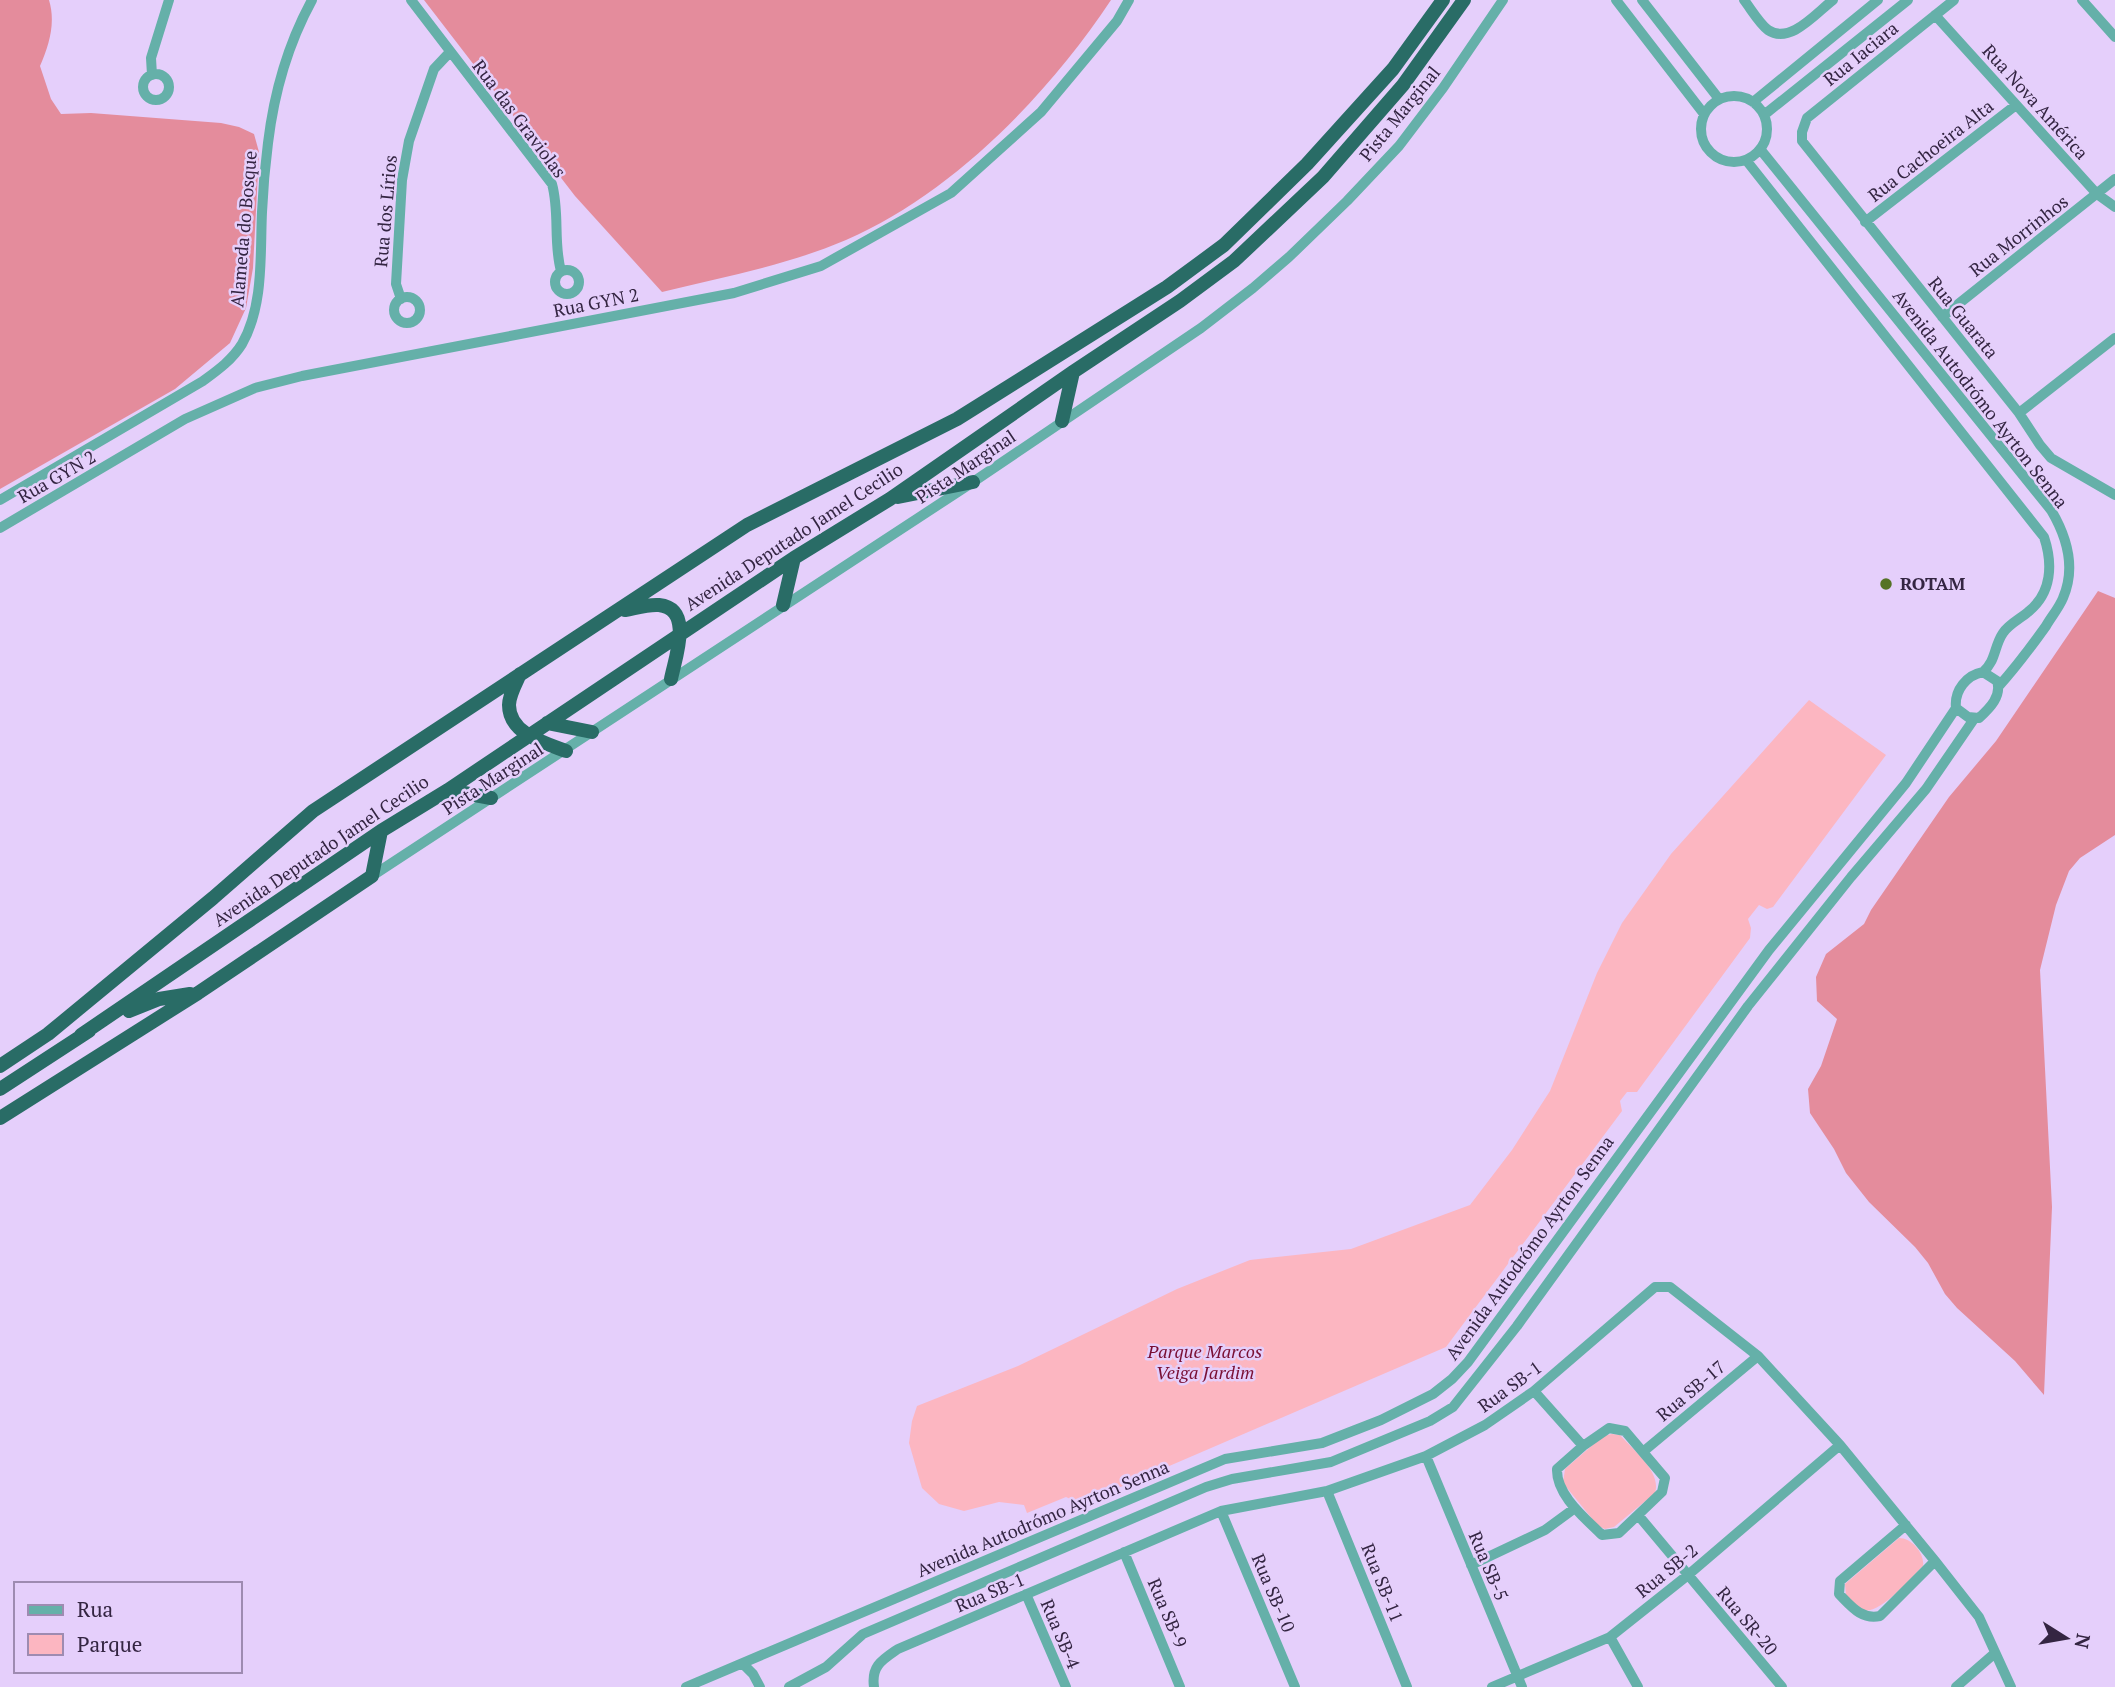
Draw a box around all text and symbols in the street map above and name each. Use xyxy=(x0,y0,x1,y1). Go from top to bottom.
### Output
street label: Rua Iaciara xyxy=(1818,16,1903,91)
street label: Rua Nova América xyxy=(1978,39,2094,164)
street label: Rua das Graviolas xyxy=(468,55,572,182)
street label: Pista Marginal xyxy=(1353,61,1445,166)
street label: Rua Cachoeira Alta xyxy=(1863,94,1998,207)
street label: Alameda do Bosque xyxy=(224,150,262,308)
street label: Rua dos Lírios xyxy=(368,154,402,268)
street label: Rua Morrinhos xyxy=(1964,189,2073,281)
street label: Rua Guarata xyxy=(1923,271,2004,363)
street label: Rua GYN 2 xyxy=(551,282,641,322)
street label: Avenida Autodrómo Ayrton Senna xyxy=(1888,284,2074,513)
street label: Pista Marginal xyxy=(911,424,1020,508)
street label: Rua GYN 2 xyxy=(13,444,100,508)
street label: Avenida Deputado Jamel Cecilio xyxy=(680,457,907,616)
place label: ROTAM xyxy=(1900,571,1966,595)
marker: ROTAM xyxy=(1878,576,1894,592)
street label: Pista Marginal xyxy=(437,737,548,820)
street label: Avenida Deputado Jamel Cecilio xyxy=(208,769,433,931)
street label: Avenida Autodrómo Ayrton Senna xyxy=(1440,1130,1619,1364)
park label: Parque Marcos Veiga Jardim xyxy=(1147,1339,1262,1384)
street label: Rua SB-17 xyxy=(1651,1354,1730,1426)
street label: Rua SB-1 xyxy=(1473,1355,1546,1417)
street label: Avenida Autodrómo Ayrton Senna xyxy=(913,1454,1172,1582)
street label: Rua SB-5 xyxy=(1464,1527,1514,1604)
street label: Rua SB-2 xyxy=(1630,1538,1702,1603)
street label: Rua SB-11 xyxy=(1356,1540,1410,1626)
street label: Rua SB-10 xyxy=(1247,1550,1301,1635)
street label: Rua SB-1 xyxy=(951,1567,1028,1617)
street label: Rua SB-9 xyxy=(1143,1574,1193,1651)
street label: Rua SR-20 xyxy=(1712,1581,1784,1660)
legend xyxy=(14,1582,242,1673)
text: Rua xyxy=(77,1595,113,1623)
street label: Rua SB-4 xyxy=(1036,1595,1086,1672)
north arrow xyxy=(2031,1603,2101,1673)
text: Parque xyxy=(77,1630,142,1658)
text: N xyxy=(2069,1632,2097,1651)

